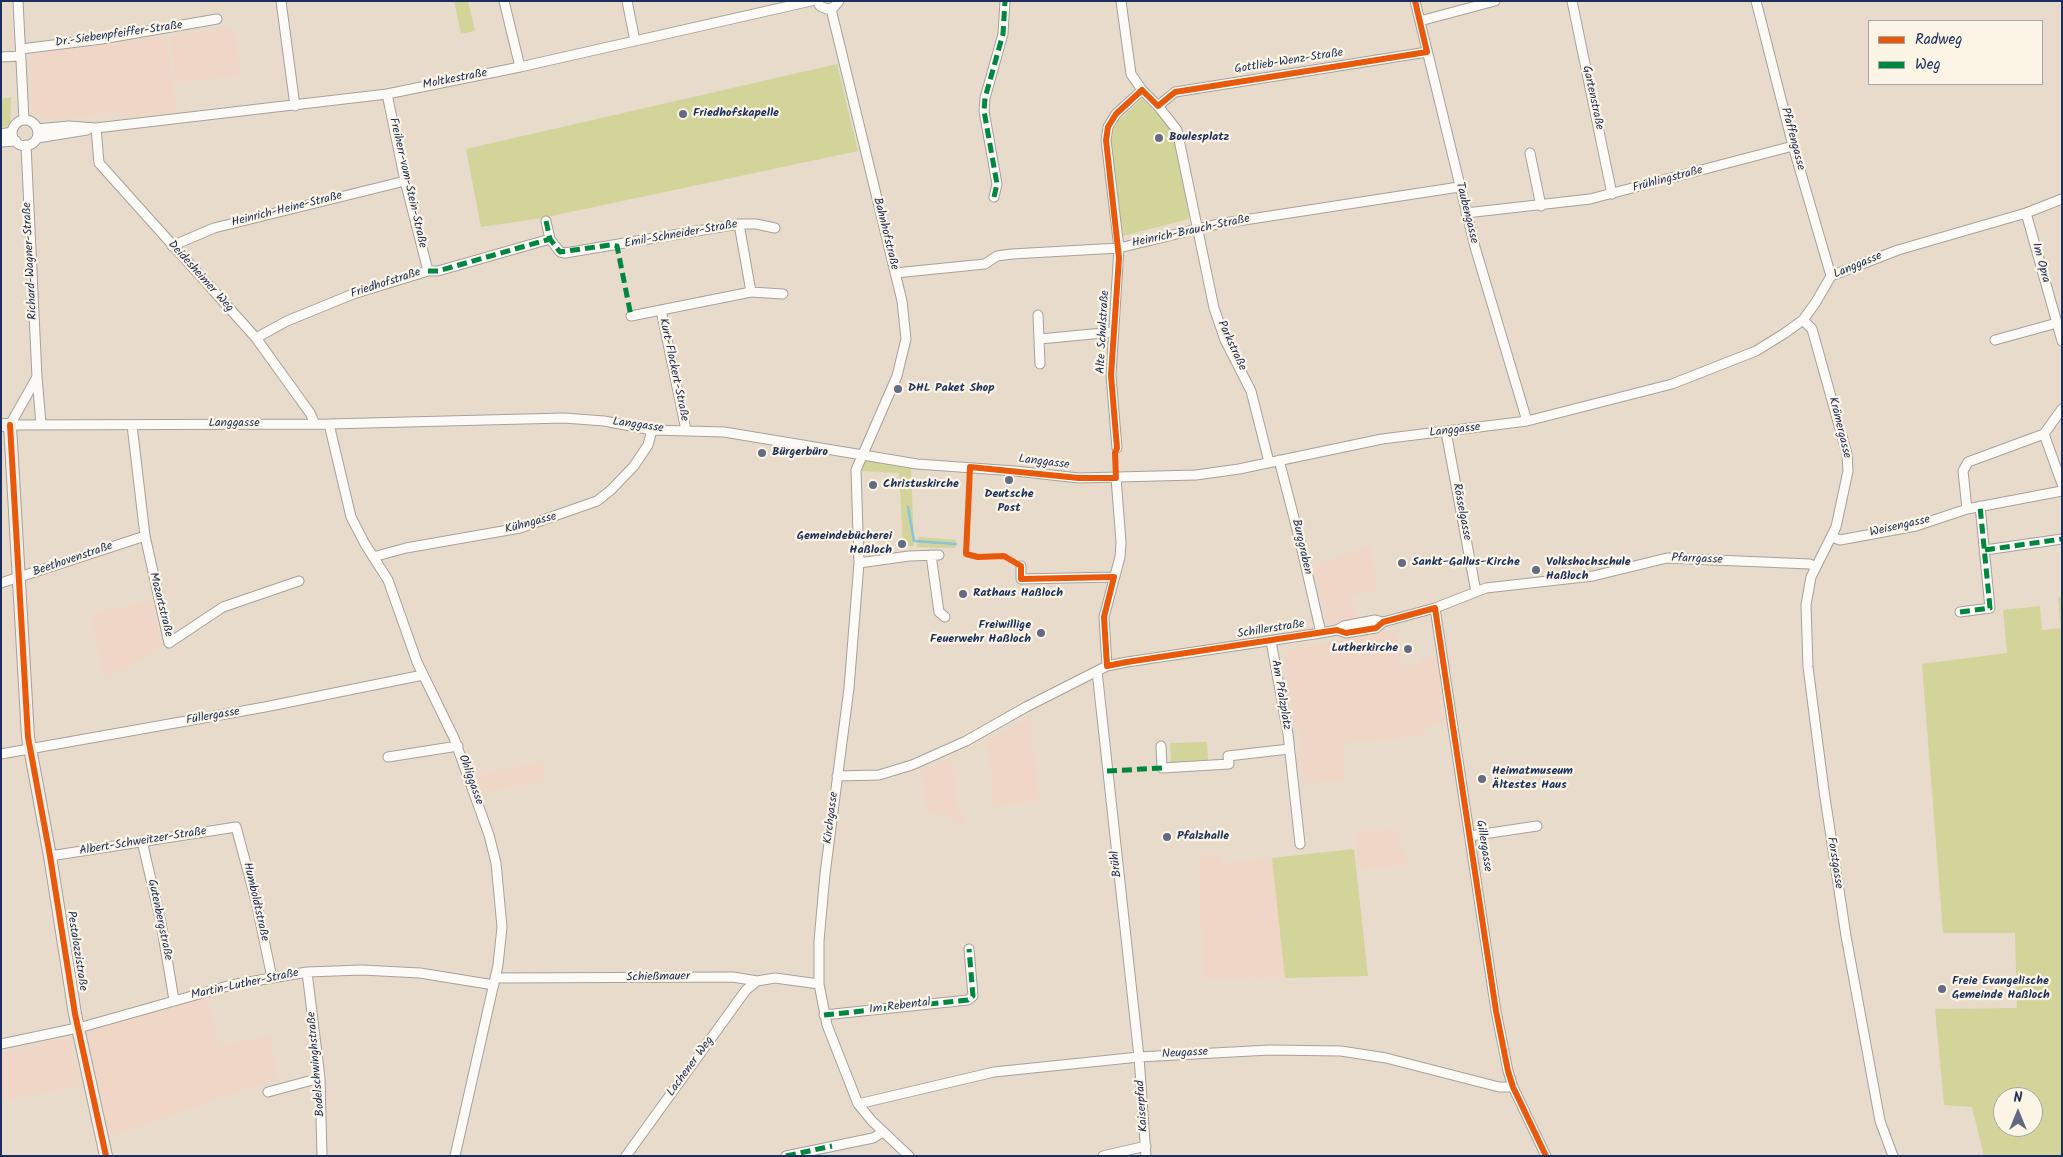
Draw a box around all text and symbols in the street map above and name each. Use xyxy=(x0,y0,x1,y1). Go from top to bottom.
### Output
street label: Dr.-Siebenpfeiffer-Straße xyxy=(55,19,183,51)
legend xyxy=(1868,20,2043,85)
text: Radweg xyxy=(1915,28,1962,52)
street label: Gottlieb-Wenz-Straße xyxy=(1234,46,1344,78)
text: Weg xyxy=(1915,53,1941,77)
street label: Gartenstraße xyxy=(1578,65,1606,131)
street label: Moltkestraße xyxy=(422,67,488,93)
street label: Pfaffengasse xyxy=(1777,106,1807,172)
place label: Friedhofskapelle xyxy=(693,107,779,121)
marker: Friedhofskapelle xyxy=(677,108,689,120)
street label: Freiherr-vom-Stein-Straße xyxy=(385,116,429,250)
place label: Boulesplatz xyxy=(1169,131,1229,145)
marker: Boulesplatz xyxy=(1153,132,1165,144)
street label: Frühlingstraße xyxy=(1631,164,1705,196)
street label: Taubengasse xyxy=(1451,181,1481,245)
street label: Heinrich-Heine-Straße xyxy=(230,189,344,231)
street label: Bahnhofstraße xyxy=(869,196,901,272)
street label: Richard-Wagner-Straße xyxy=(21,202,41,320)
street label: Heinrich-Brauch-Straße xyxy=(1131,212,1251,252)
street label: Emil-Schneider-Straße xyxy=(623,218,739,252)
street label: Deidesheimer Weg xyxy=(164,238,236,316)
street label: Im Opra xyxy=(2028,241,2052,285)
street label: Langgasse xyxy=(1832,249,1884,283)
street label: Friedhofstraße xyxy=(349,266,423,302)
street label: Alte Schulstraße xyxy=(1095,290,1113,374)
street label: Kurt-Flockert-Straße xyxy=(655,317,691,423)
street label: Parkstraße xyxy=(1213,319,1249,373)
place label: DHL Paket Shop xyxy=(908,382,995,396)
marker: DHL Paket Shop xyxy=(892,383,904,395)
street label: Krämergasse xyxy=(1824,396,1854,460)
street label: Langgasse xyxy=(612,415,664,437)
street label: Langgasse xyxy=(208,417,260,431)
street label: Langgasse xyxy=(1429,421,1481,441)
place label: Bürgerbüro xyxy=(772,446,828,460)
marker: Bürgerbüro xyxy=(756,447,768,459)
street label: Langgasse xyxy=(1018,453,1070,473)
marker: Deutsche Post xyxy=(1003,474,1015,486)
place label: Christuskirche xyxy=(883,478,959,492)
marker: Christuskirche xyxy=(867,479,879,491)
street label: Rösselgasse xyxy=(1448,482,1474,542)
place label: Deutsche Post xyxy=(984,488,1034,516)
street label: Kühngasse xyxy=(504,510,558,538)
street label: Weisengasse xyxy=(1868,513,1932,541)
street label: Burggraben xyxy=(1288,518,1314,576)
place label: Gemeindebücherei Haßloch xyxy=(797,530,892,558)
marker: Gemeindebücherei Haßloch xyxy=(896,538,908,550)
street label: Beethovenstraße xyxy=(31,540,115,580)
street label: Pfarrgasse xyxy=(1671,552,1723,568)
place label: Sankt-Gallus-Kirche xyxy=(1412,556,1520,570)
place label: Volkshochschule Haßloch xyxy=(1546,556,1631,584)
marker: Sankt-Gallus-Kirche xyxy=(1396,557,1408,569)
marker: Volkshochschule Haßloch xyxy=(1530,564,1542,576)
street label: Mozartstraße xyxy=(145,571,175,639)
place label: Rathaus Haßloch xyxy=(973,587,1063,601)
marker: Rathaus Haßloch xyxy=(957,588,969,600)
street label: Schillerstraße xyxy=(1236,618,1306,642)
place label: Freiwillige Feuerwehr Haßloch xyxy=(930,619,1031,647)
marker: Freiwillige Feuerwehr Haßloch xyxy=(1035,627,1047,639)
place label: Lutherkirche xyxy=(1331,642,1398,656)
marker: Lutherkirche xyxy=(1402,643,1414,655)
street label: Am Pfalzplatz xyxy=(1267,659,1293,731)
street label: Füllergasse xyxy=(185,705,241,729)
street label: Ohliggasse xyxy=(454,753,486,807)
place label: Heimatmuseum Ältestes Haus xyxy=(1492,765,1573,793)
marker: Heimatmuseum Ältestes Haus xyxy=(1476,773,1488,785)
street label: Kirchgasse xyxy=(822,791,842,845)
street label: Gillergasse xyxy=(1472,819,1494,873)
street label: Albert-Schweitzer-Straße xyxy=(78,825,208,859)
place label: Pfalzhalle xyxy=(1177,830,1229,844)
marker: Pfalzhalle xyxy=(1161,831,1173,843)
street label: Forstgasse xyxy=(1823,836,1845,890)
street label: Brühl xyxy=(1108,850,1126,878)
street label: Humboldtstraße xyxy=(239,861,271,943)
street label: Gutenbergstraße xyxy=(143,878,175,962)
street label: Pestalozzistraße xyxy=(63,910,89,992)
street label: Martin-Luther-Straße xyxy=(190,967,300,1003)
street label: Schießmauer xyxy=(626,970,690,986)
place label: Freie Evangelische Gemeinde Haßloch xyxy=(1952,975,2050,1003)
marker: Freie Evangelische Gemeinde Haßloch xyxy=(1936,983,1948,995)
street label: Im Rebental xyxy=(868,996,932,1018)
street label: Bodelschwinghstraße xyxy=(305,1011,329,1117)
street label: Lachener Weg xyxy=(664,1034,718,1100)
street label: Neugasse xyxy=(1162,1046,1208,1062)
street label: Kaiserpfad xyxy=(1134,1080,1152,1132)
north arrow xyxy=(1993,1087,2043,1137)
text: N xyxy=(2014,1087,2022,1109)

